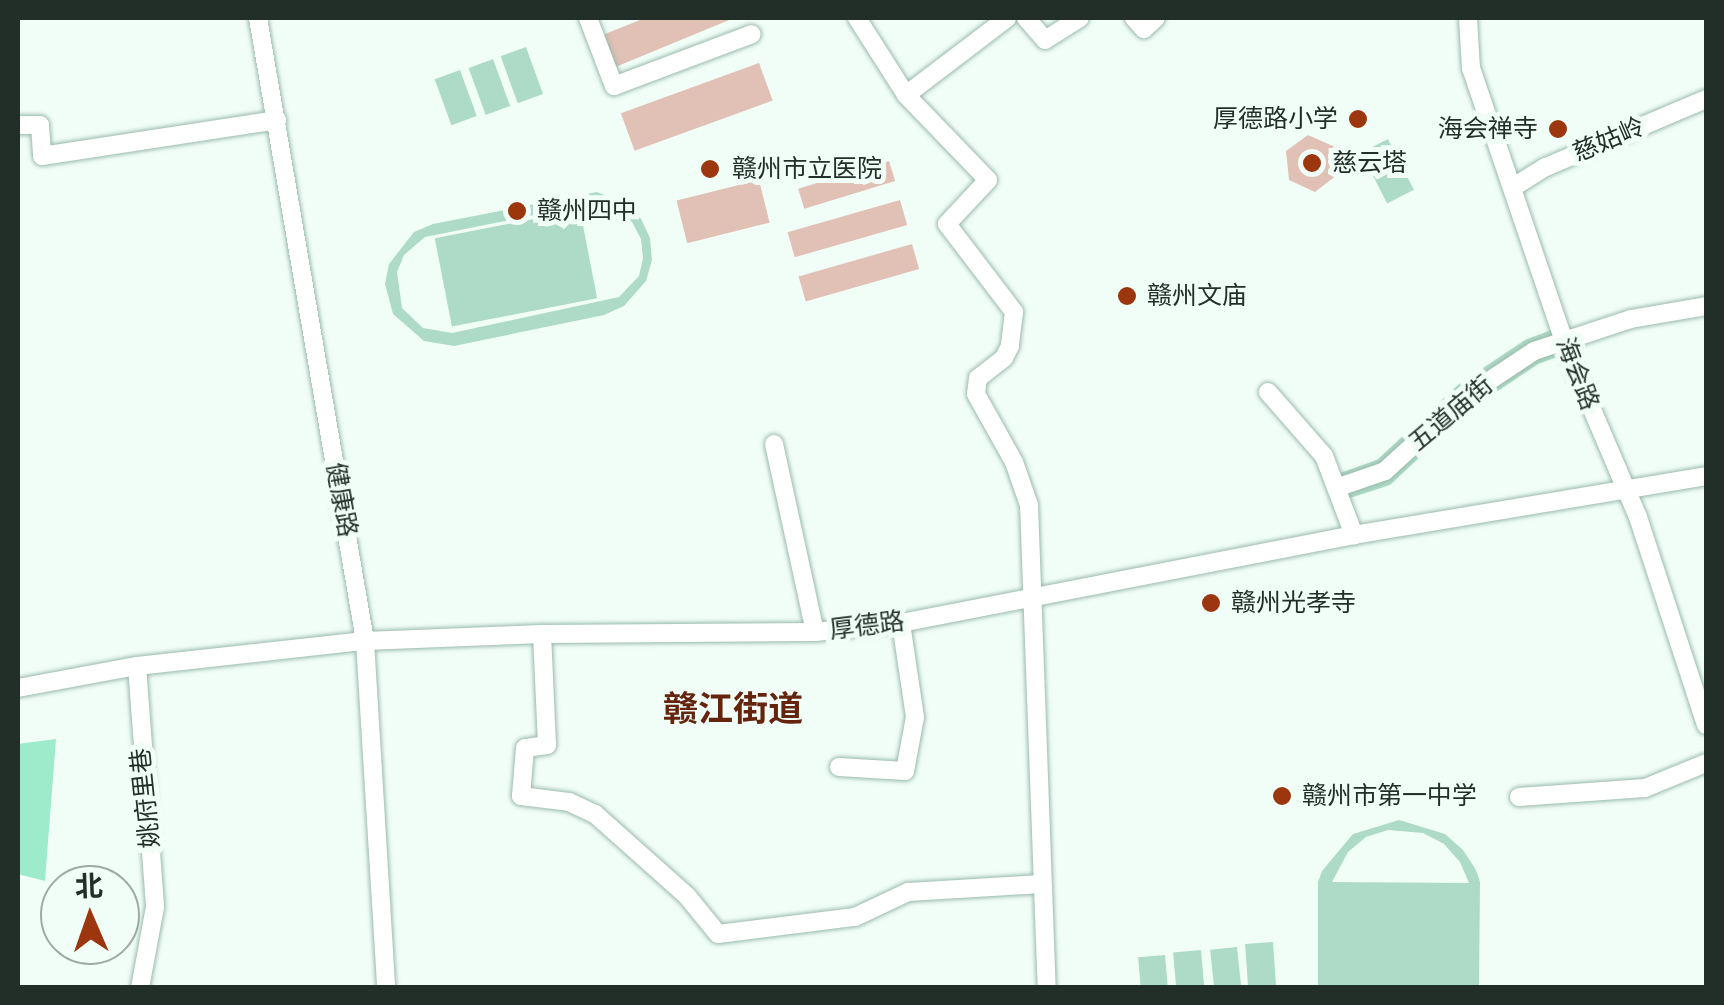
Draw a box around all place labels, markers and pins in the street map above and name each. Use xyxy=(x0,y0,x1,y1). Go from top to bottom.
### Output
place label: 厚德路小学 xyxy=(1213,104,1338,134)
marker: 厚德路小学 xyxy=(1347,108,1369,130)
place label: 海会禅寺 xyxy=(1438,114,1538,144)
marker: 海会禅寺 xyxy=(1547,118,1569,140)
place label: 慈云塔 xyxy=(1332,148,1407,178)
marker: 慈云塔 xyxy=(1301,152,1323,174)
place label: 赣州市立医院 xyxy=(732,154,882,184)
marker: 赣州市立医院 xyxy=(697,156,723,182)
place label: 赣州四中 xyxy=(537,196,637,226)
marker: 赣州四中 xyxy=(506,200,528,222)
place label: 赣州文庙 xyxy=(1147,281,1247,311)
marker: 赣州文庙 xyxy=(1116,285,1138,307)
place label: 赣州光孝寺 xyxy=(1231,588,1356,618)
marker: 赣州光孝寺 xyxy=(1200,592,1222,614)
place label: 赣州市第一中学 xyxy=(1302,781,1477,811)
marker: 赣州市第一中学 xyxy=(1271,785,1293,807)

